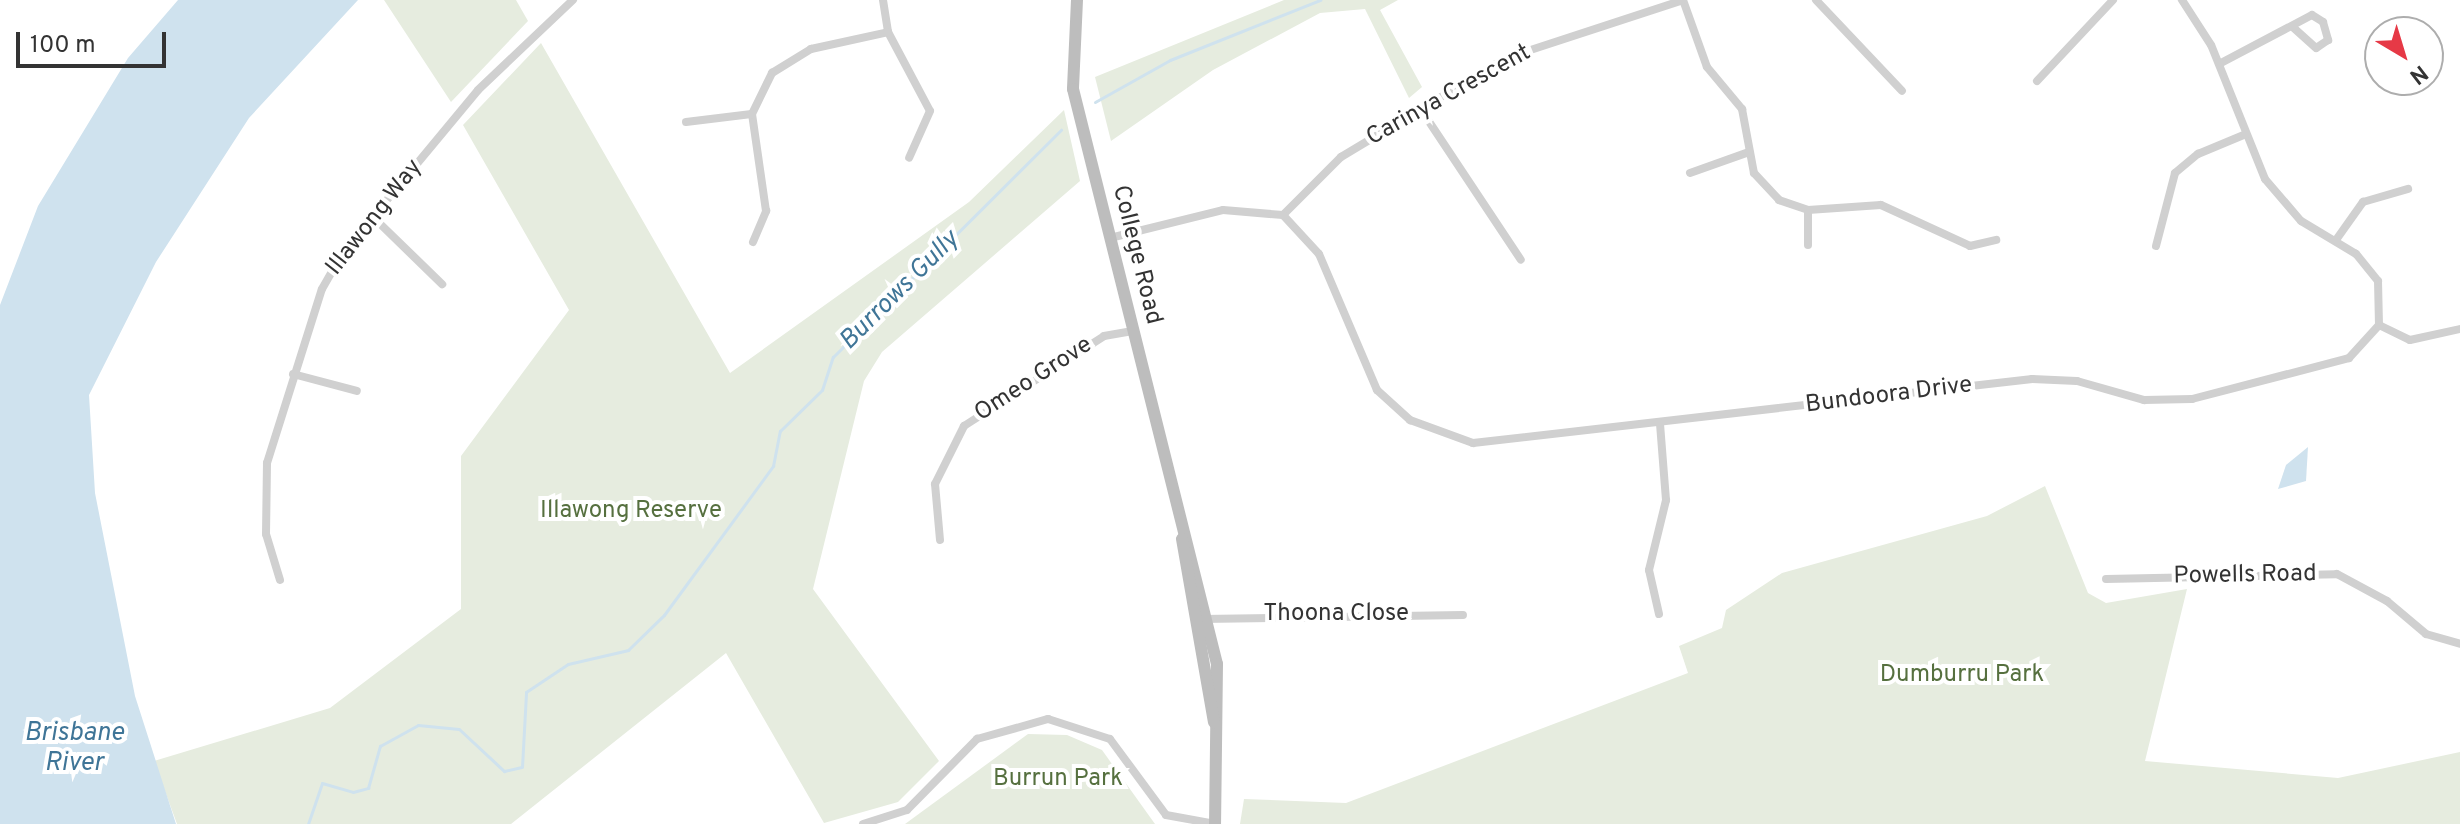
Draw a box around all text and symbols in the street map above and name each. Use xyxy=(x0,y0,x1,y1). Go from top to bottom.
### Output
scale bar xyxy=(20,16,170,66)
north arrow xyxy=(2364,16,2444,96)
text: 100 m xyxy=(30,31,96,61)
street label: Carinya Crescent xyxy=(1362,39,1536,153)
text: N xyxy=(2403,58,2432,89)
street label: Illawong Way xyxy=(321,154,429,282)
street label: College Road xyxy=(1105,182,1167,328)
water label: Burrows Gully xyxy=(834,225,966,357)
street label: Omeo Grove xyxy=(970,331,1098,429)
street label: Bundoora Drive xyxy=(1804,371,1974,421)
park label: Illawong Reserve xyxy=(540,498,722,526)
street label: Powells Road xyxy=(2173,560,2317,592)
street label: Thoona Close xyxy=(1263,601,1409,629)
park label: Dumburru Park xyxy=(1880,662,2044,690)
water label: Brisbane River xyxy=(24,718,124,780)
park label: Burrun Park xyxy=(993,766,1123,794)

